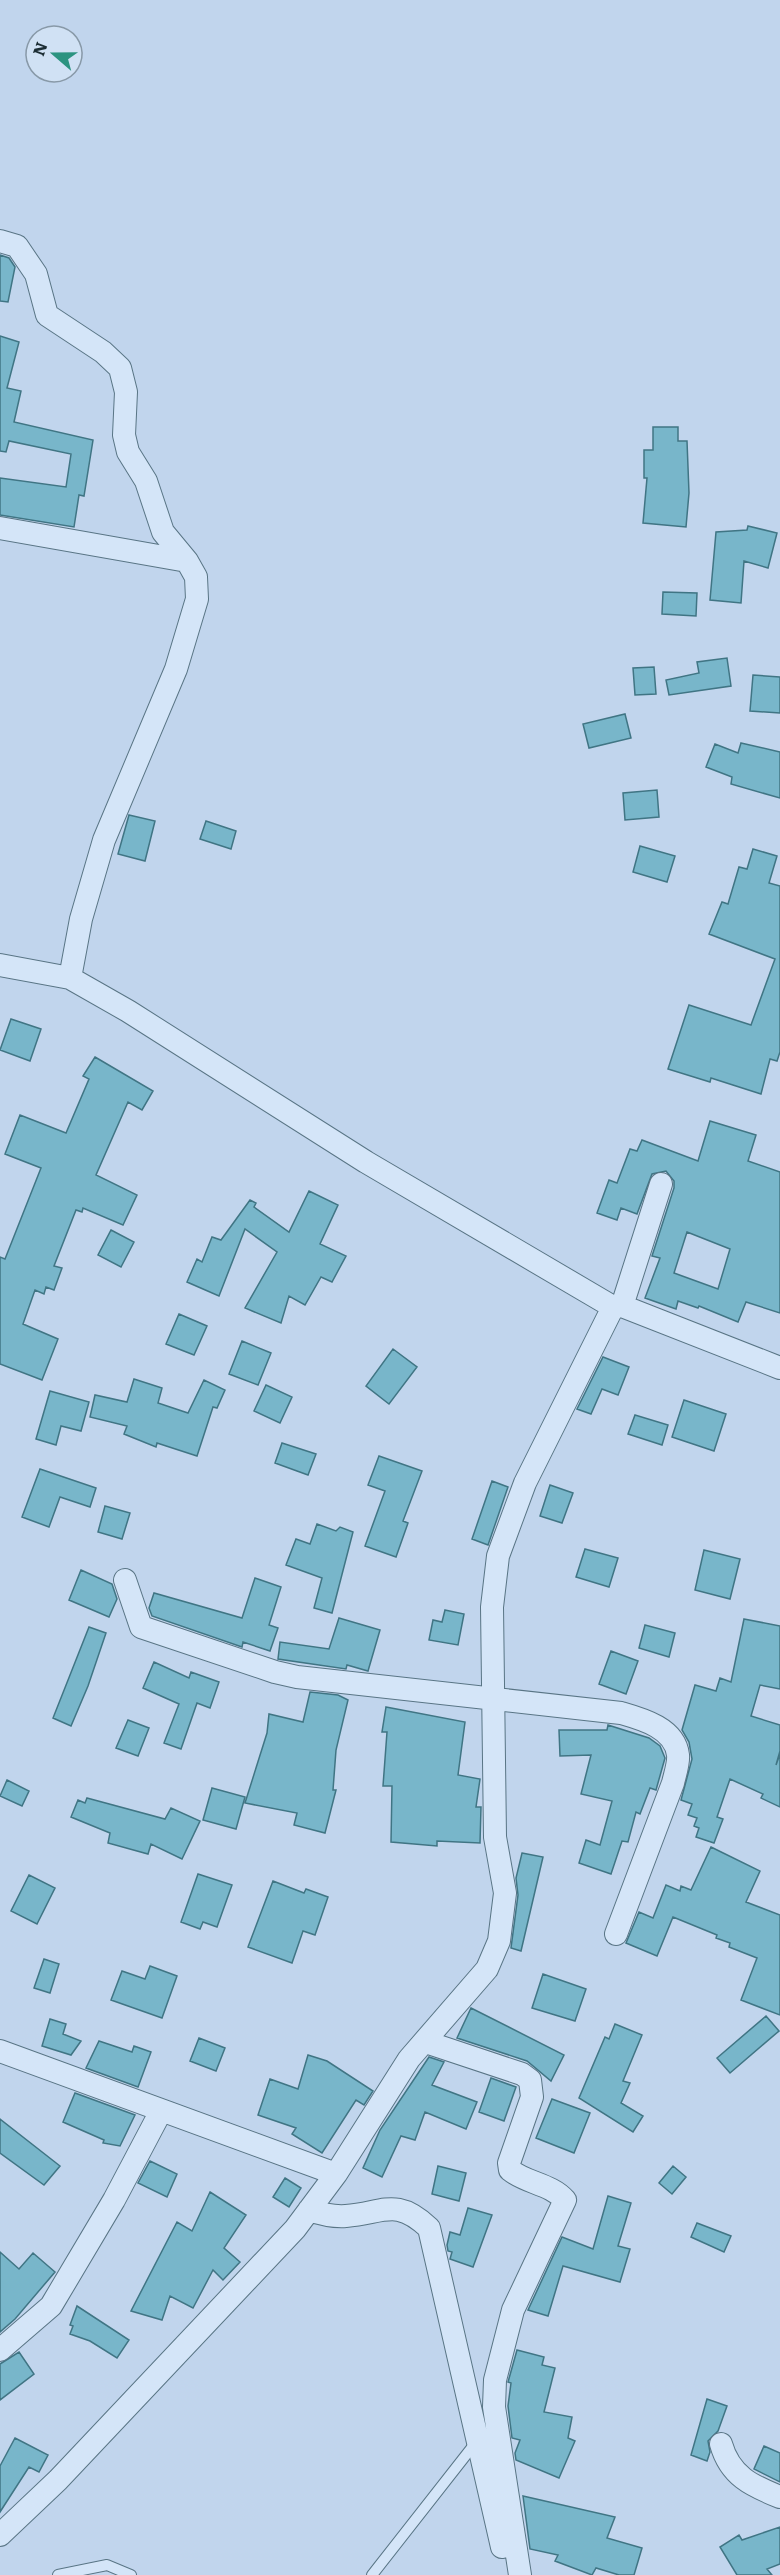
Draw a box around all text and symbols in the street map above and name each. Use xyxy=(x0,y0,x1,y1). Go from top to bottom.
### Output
north arrow xyxy=(24,24,84,84)
text: N xyxy=(25,38,53,59)

